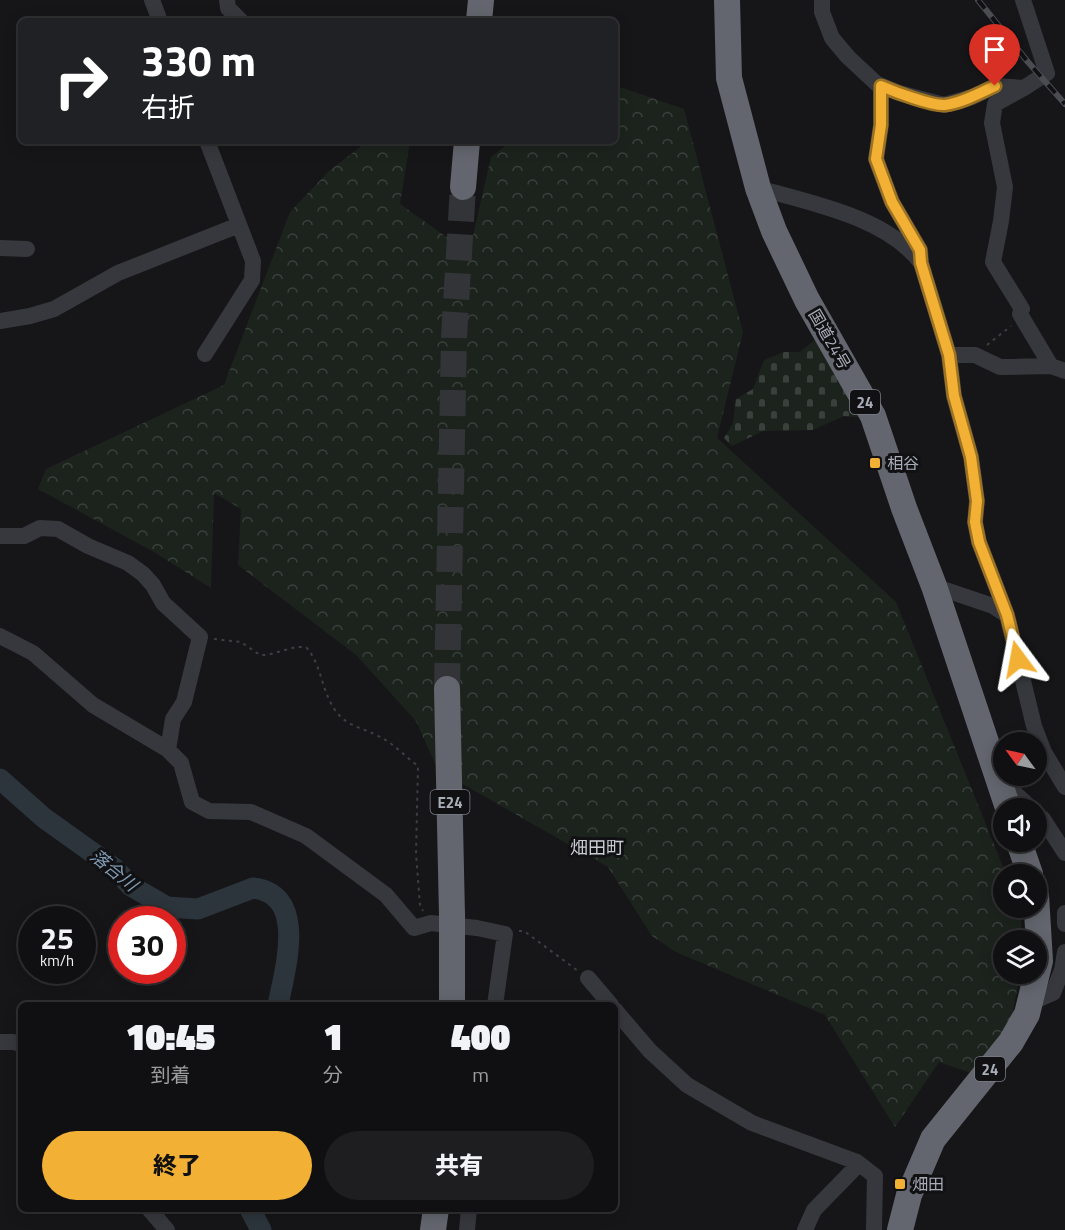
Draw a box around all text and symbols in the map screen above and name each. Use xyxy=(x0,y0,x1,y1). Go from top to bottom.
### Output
pin xyxy=(969,24,1020,86)
text: 330 m xyxy=(141,28,256,92)
icon: arrive xyxy=(978,33,1011,66)
icon: right xyxy=(42,42,120,120)
text: 右折 xyxy=(141,86,195,127)
street label: 国道24号 xyxy=(803,304,857,374)
road number: 24 xyxy=(850,390,880,414)
place label: 相谷 xyxy=(887,451,919,475)
marker: 相谷 xyxy=(868,456,882,470)
position arrow xyxy=(986,627,1050,691)
north arrow xyxy=(993,732,1047,786)
map controls xyxy=(993,732,1047,984)
road number: E24 xyxy=(430,790,470,814)
button: sound xyxy=(993,798,1047,852)
district label: 畑田町 xyxy=(570,834,624,861)
water label: 落合川 xyxy=(85,843,145,899)
button: search xyxy=(993,864,1047,918)
speed limit sign: 30 xyxy=(108,906,186,984)
text: 25 xyxy=(40,915,74,961)
button: layers xyxy=(993,930,1047,984)
text: km/h xyxy=(40,949,74,972)
text: 10:45 xyxy=(126,1009,215,1064)
text: 1 xyxy=(323,1009,343,1064)
text: 400 xyxy=(451,1009,510,1064)
road number: 24 xyxy=(975,1057,1005,1081)
text: 到着 xyxy=(151,1059,191,1090)
text: 分 xyxy=(323,1059,343,1090)
text: m xyxy=(472,1059,489,1090)
button: 終了 xyxy=(42,1131,312,1200)
button: 共有 xyxy=(324,1131,594,1200)
place label: 畑田 xyxy=(912,1172,944,1196)
marker: 畑田 xyxy=(893,1177,907,1191)

